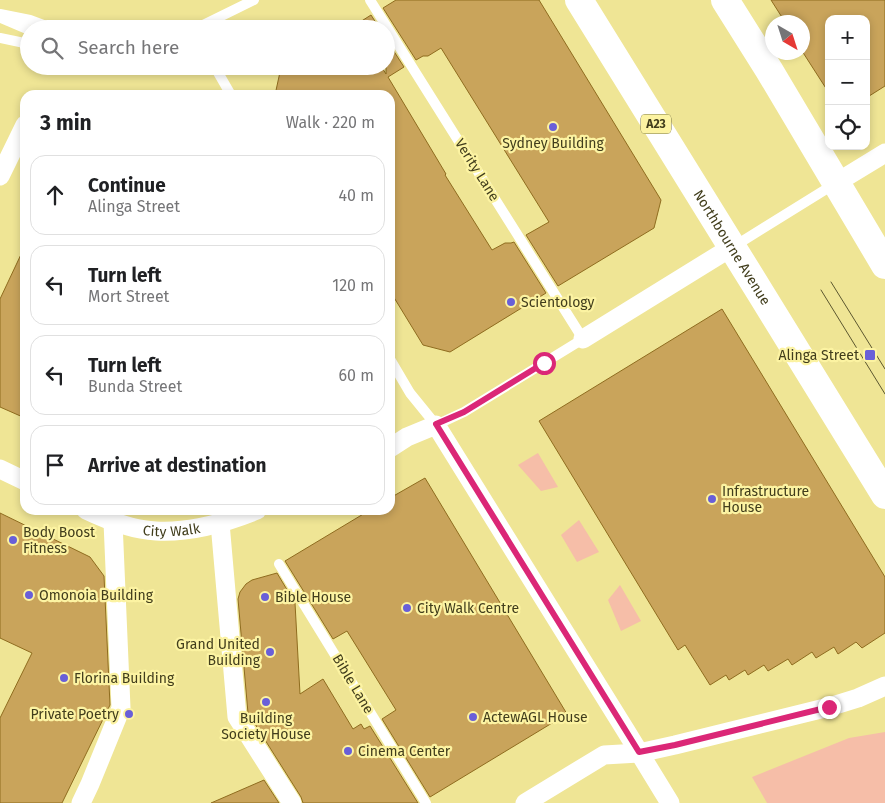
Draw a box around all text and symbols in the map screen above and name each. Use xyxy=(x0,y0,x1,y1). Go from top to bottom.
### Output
north arrow xyxy=(765,15,810,60)
map controls xyxy=(825,15,870,150)
button: + xyxy=(825,15,870,60)
search box xyxy=(20,20,395,75)
icon: search xyxy=(38,34,66,62)
text: Search here xyxy=(78,36,179,59)
button: − xyxy=(825,60,870,105)
button: locate xyxy=(825,105,870,150)
text: 3 min xyxy=(40,110,92,136)
text: Walk · 220 m xyxy=(286,113,375,132)
road number: A23 xyxy=(641,115,671,134)
marker: Sydney Building xyxy=(547,121,559,133)
place label: Sydney Building xyxy=(502,135,604,152)
street label: Verity Lane xyxy=(451,136,503,204)
text: Continue xyxy=(88,174,166,197)
icon: ahead xyxy=(41,181,69,209)
text: 40 m xyxy=(339,186,374,205)
street label: Northbourne Avenue xyxy=(690,187,774,308)
text: Alinga Street xyxy=(88,197,180,216)
text: Turn left xyxy=(88,264,162,287)
icon: left xyxy=(41,271,69,299)
text: 120 m xyxy=(332,276,374,295)
text: Mort Street xyxy=(88,287,169,306)
place label: Scientology xyxy=(521,294,595,311)
marker: Scientology xyxy=(505,296,517,308)
place label: Alinga Street xyxy=(778,347,860,364)
marker: Alinga Street xyxy=(863,348,877,362)
route start xyxy=(533,352,556,375)
text: Turn left xyxy=(88,354,162,377)
icon: left xyxy=(41,361,69,389)
text: 60 m xyxy=(339,366,374,385)
text: Bunda Street xyxy=(88,377,182,396)
icon: arrive xyxy=(41,451,69,479)
text: Arrive at destination xyxy=(88,454,267,477)
place label: Infrastructure House xyxy=(722,483,809,516)
marker: Infrastructure House xyxy=(706,493,718,505)
street label: City Walk xyxy=(142,519,202,540)
place label: Body Boost Fitness xyxy=(23,524,96,557)
marker: Body Boost Fitness xyxy=(7,534,19,546)
place label: Omonoia Building xyxy=(39,587,154,604)
marker: Omonoia Building xyxy=(23,589,35,601)
place label: Bible House xyxy=(275,589,351,606)
marker: Bible House xyxy=(259,591,271,603)
place label: City Walk Centre xyxy=(417,600,519,617)
marker: City Walk Centre xyxy=(401,602,413,614)
place label: Grand United Building xyxy=(176,636,261,669)
marker: Grand United Building xyxy=(264,646,276,658)
street label: Bible Lane xyxy=(329,651,377,717)
place label: Florina Building xyxy=(74,670,175,687)
marker: Florina Building xyxy=(58,672,70,684)
marker: Building Society House xyxy=(260,696,272,708)
route end xyxy=(818,696,841,719)
place label: Private Poetry xyxy=(30,706,119,723)
marker: Private Poetry xyxy=(123,708,135,720)
place label: ActewAGL House xyxy=(483,709,588,726)
place label: Building Society House xyxy=(221,710,311,743)
marker: ActewAGL House xyxy=(467,711,479,723)
place label: Cinema Center xyxy=(358,743,451,760)
marker: Cinema Center xyxy=(342,745,354,757)

